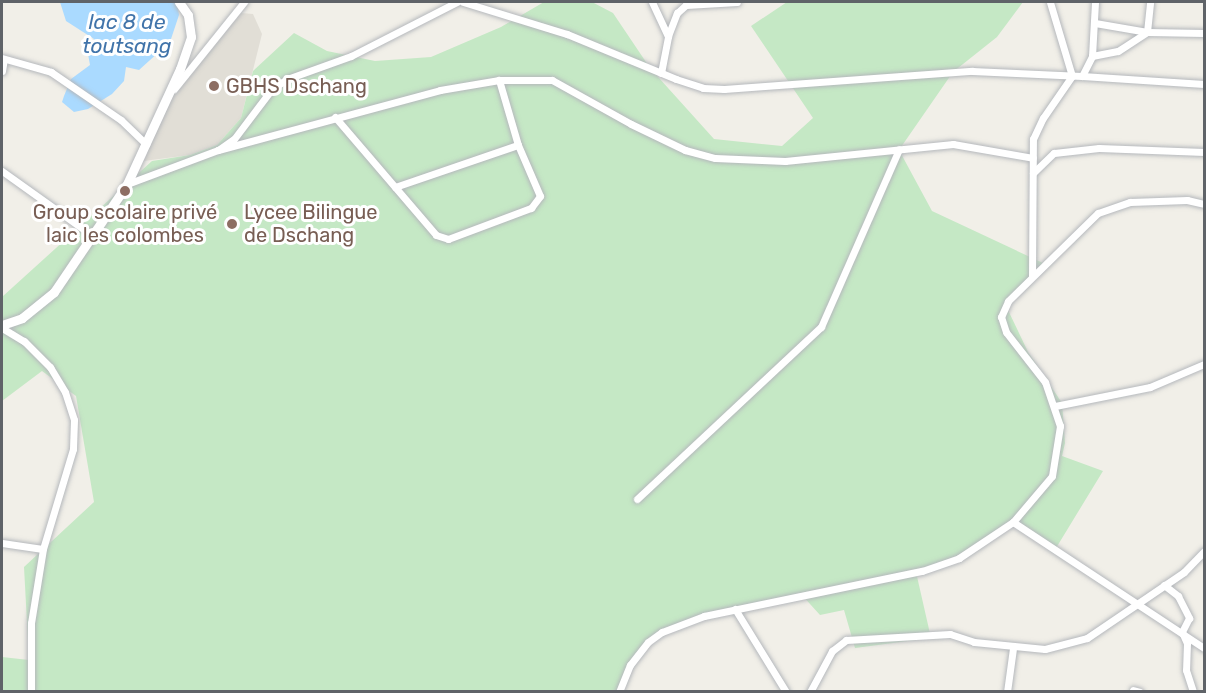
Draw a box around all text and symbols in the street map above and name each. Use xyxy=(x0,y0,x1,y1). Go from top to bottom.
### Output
water label: lac 8 de toutsang xyxy=(82,9,172,59)
place label: GBHS Dschang xyxy=(226,74,367,98)
marker: GBHS Dschang xyxy=(207,79,221,93)
marker: Group scolaire privé laic les colombes xyxy=(118,184,132,198)
place label: Group scolaire privé laic les colombes xyxy=(33,200,217,247)
place label: Lycee Bilingue de Dschang xyxy=(244,201,378,248)
marker: Lycee Bilingue de Dschang xyxy=(225,217,239,231)

